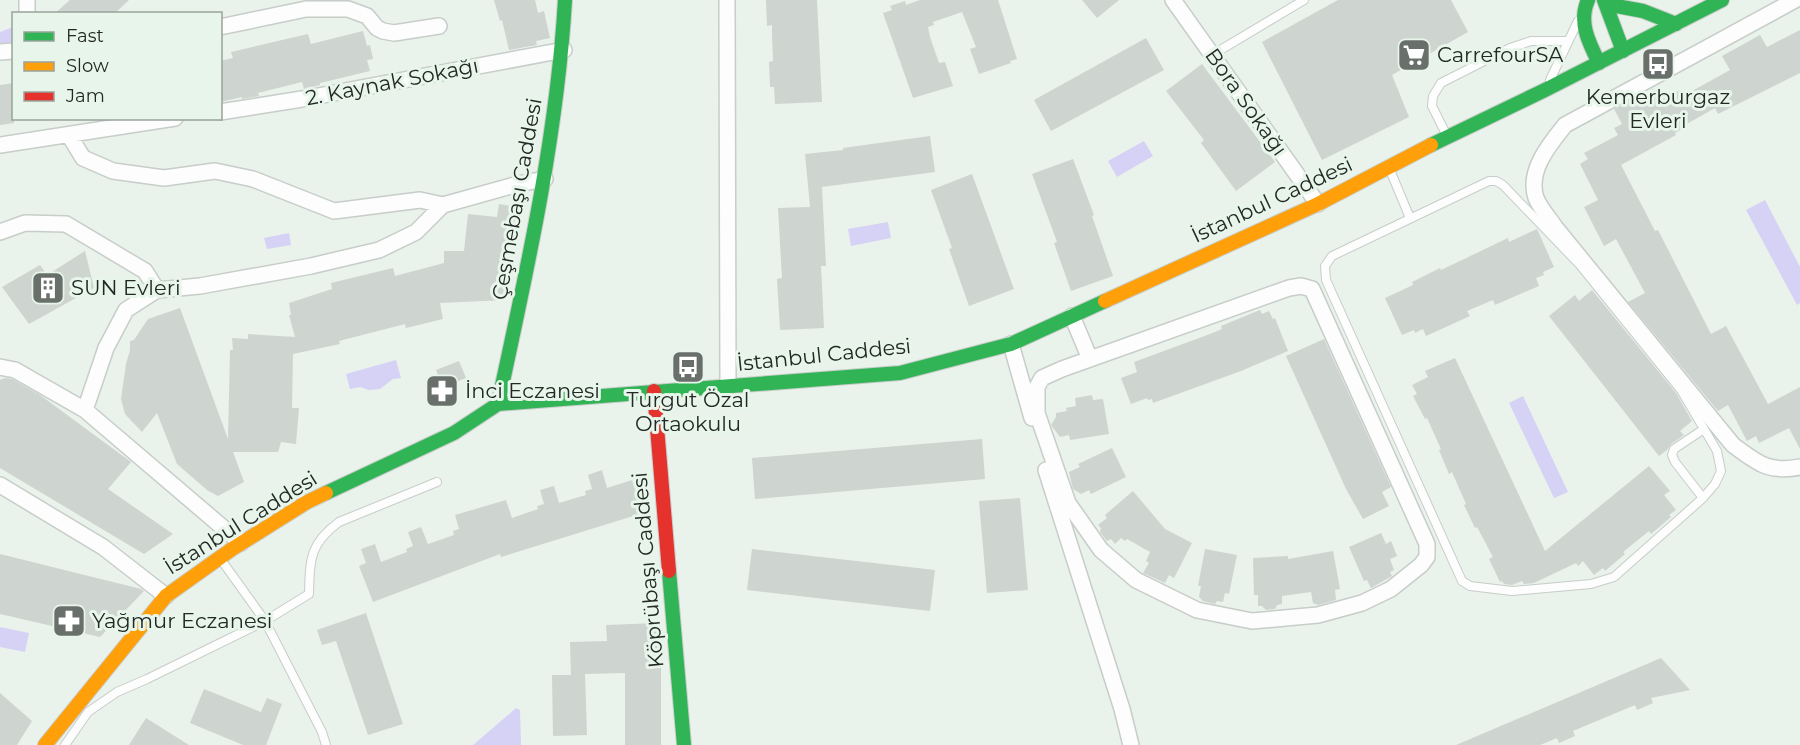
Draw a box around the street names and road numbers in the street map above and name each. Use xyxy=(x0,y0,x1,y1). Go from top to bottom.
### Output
street label: Bora Sokağı xyxy=(1200,43,1293,160)
street label: 2. Kaynak Sokağı xyxy=(303,52,480,111)
street label: Çeşmebaşı Caddesi xyxy=(486,96,547,302)
street label: İstanbul Caddesi xyxy=(1187,151,1356,248)
street label: İstanbul Caddesi xyxy=(736,333,912,376)
street label: İstanbul Caddesi xyxy=(160,466,322,580)
street label: Köprübaşı Caddesi xyxy=(626,471,669,669)

